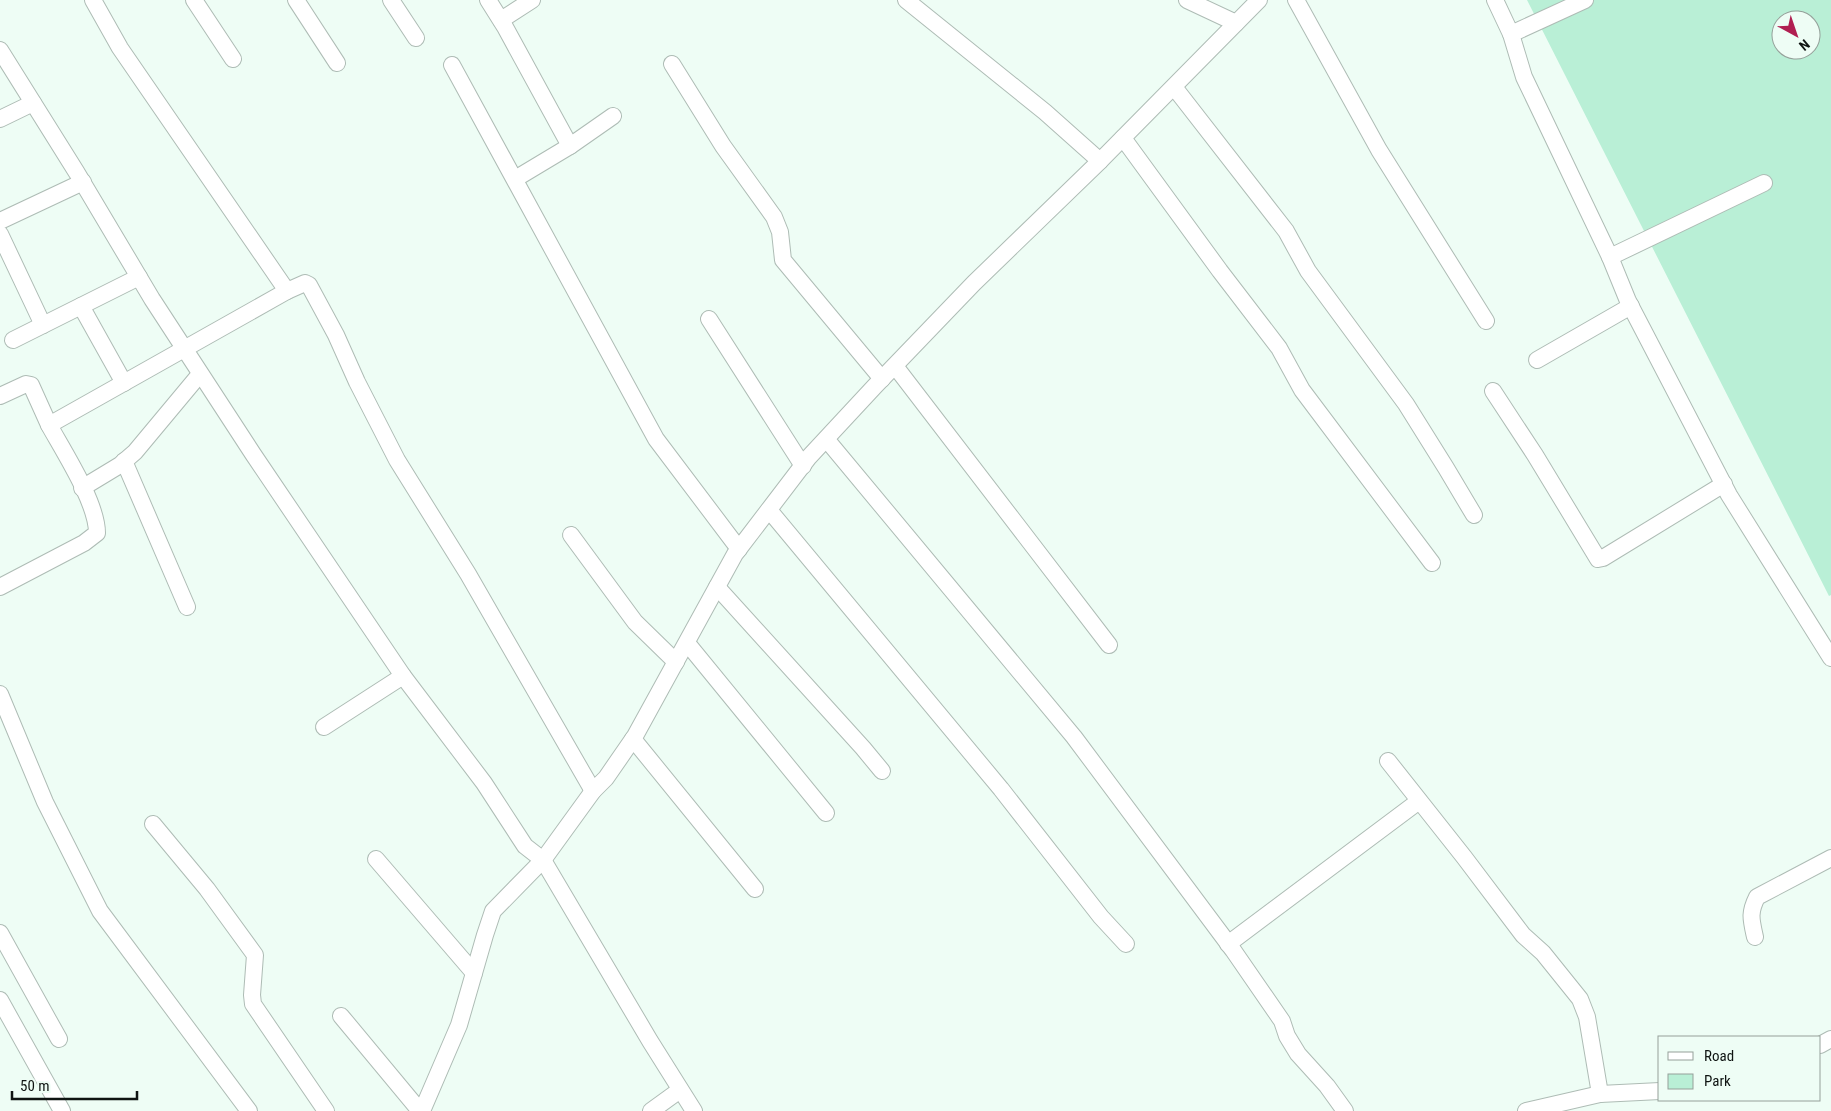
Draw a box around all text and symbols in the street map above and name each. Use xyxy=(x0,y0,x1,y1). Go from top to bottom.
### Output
north arrow xyxy=(1771,10,1821,60)
text: N xyxy=(1796,36,1813,54)
legend xyxy=(1658,1036,1821,1101)
text: Road xyxy=(1704,1047,1734,1065)
scale bar xyxy=(12,1068,138,1100)
text: Park xyxy=(1704,1072,1731,1090)
text: 50 m xyxy=(20,1077,50,1095)

